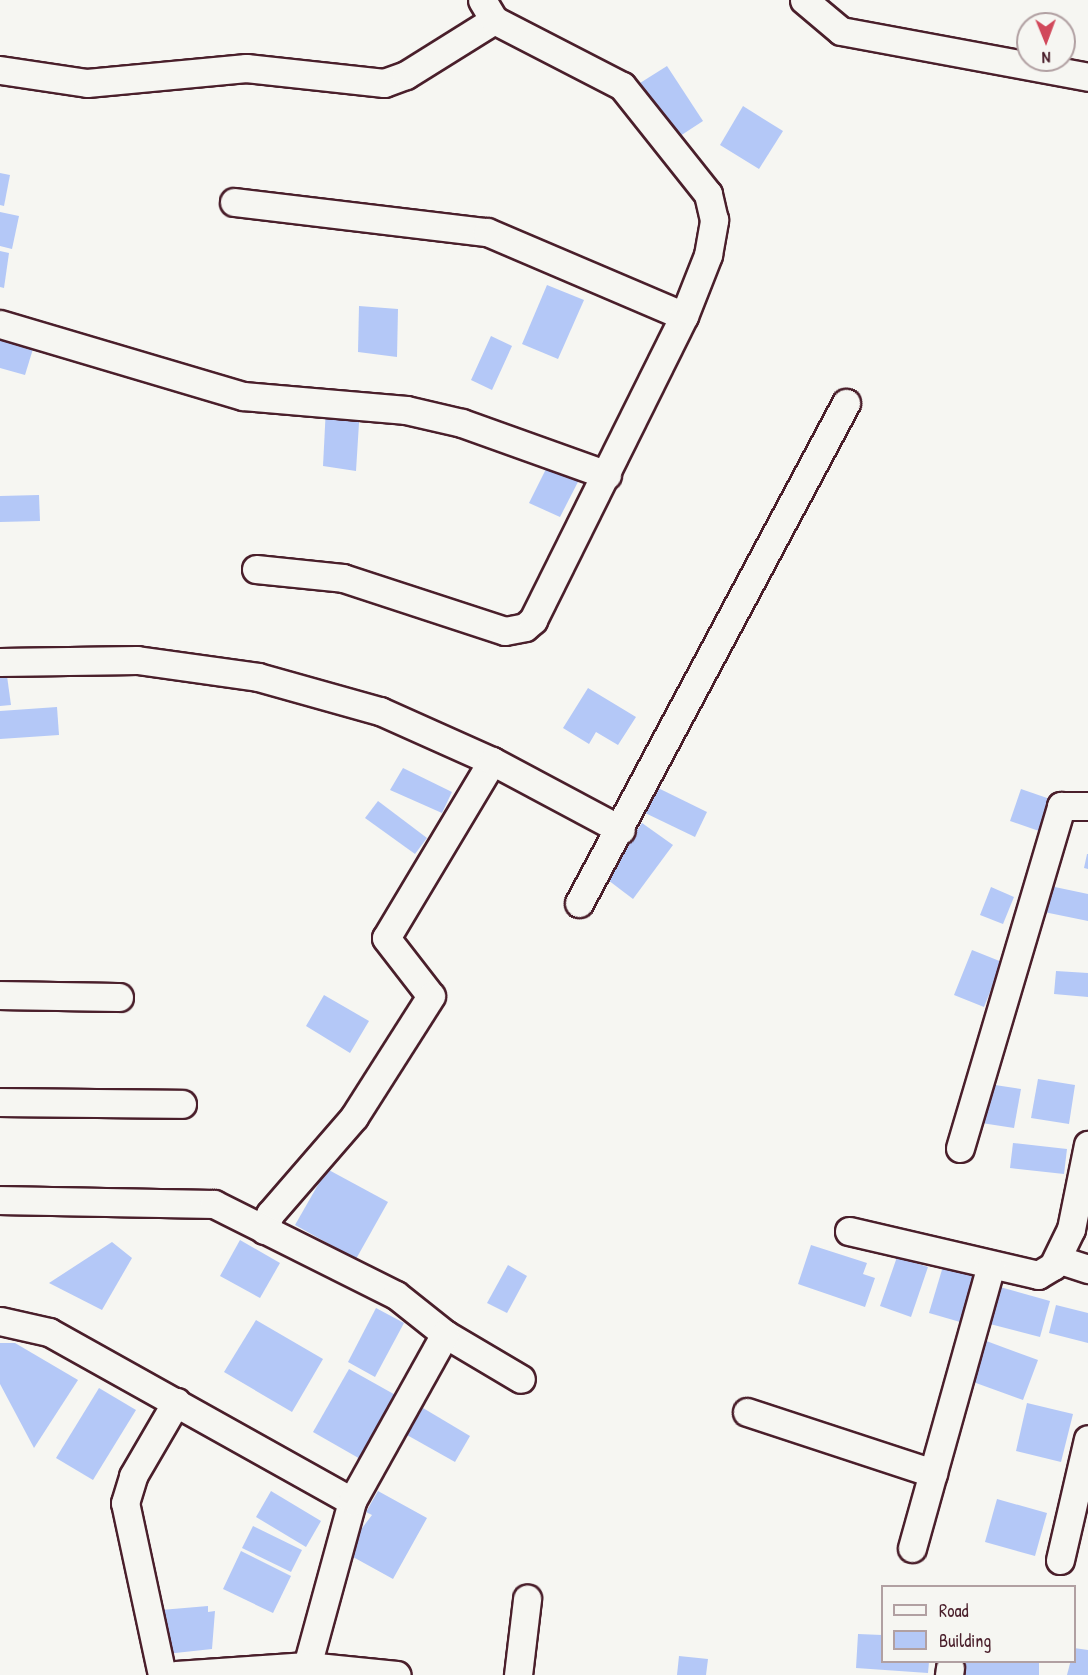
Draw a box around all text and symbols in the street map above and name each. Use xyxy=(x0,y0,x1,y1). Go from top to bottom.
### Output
north arrow xyxy=(1016,12,1076,72)
text: N xyxy=(1042,47,1051,69)
legend xyxy=(881,1585,1076,1663)
text: Road xyxy=(939,1598,969,1623)
text: Building xyxy=(939,1628,991,1653)

